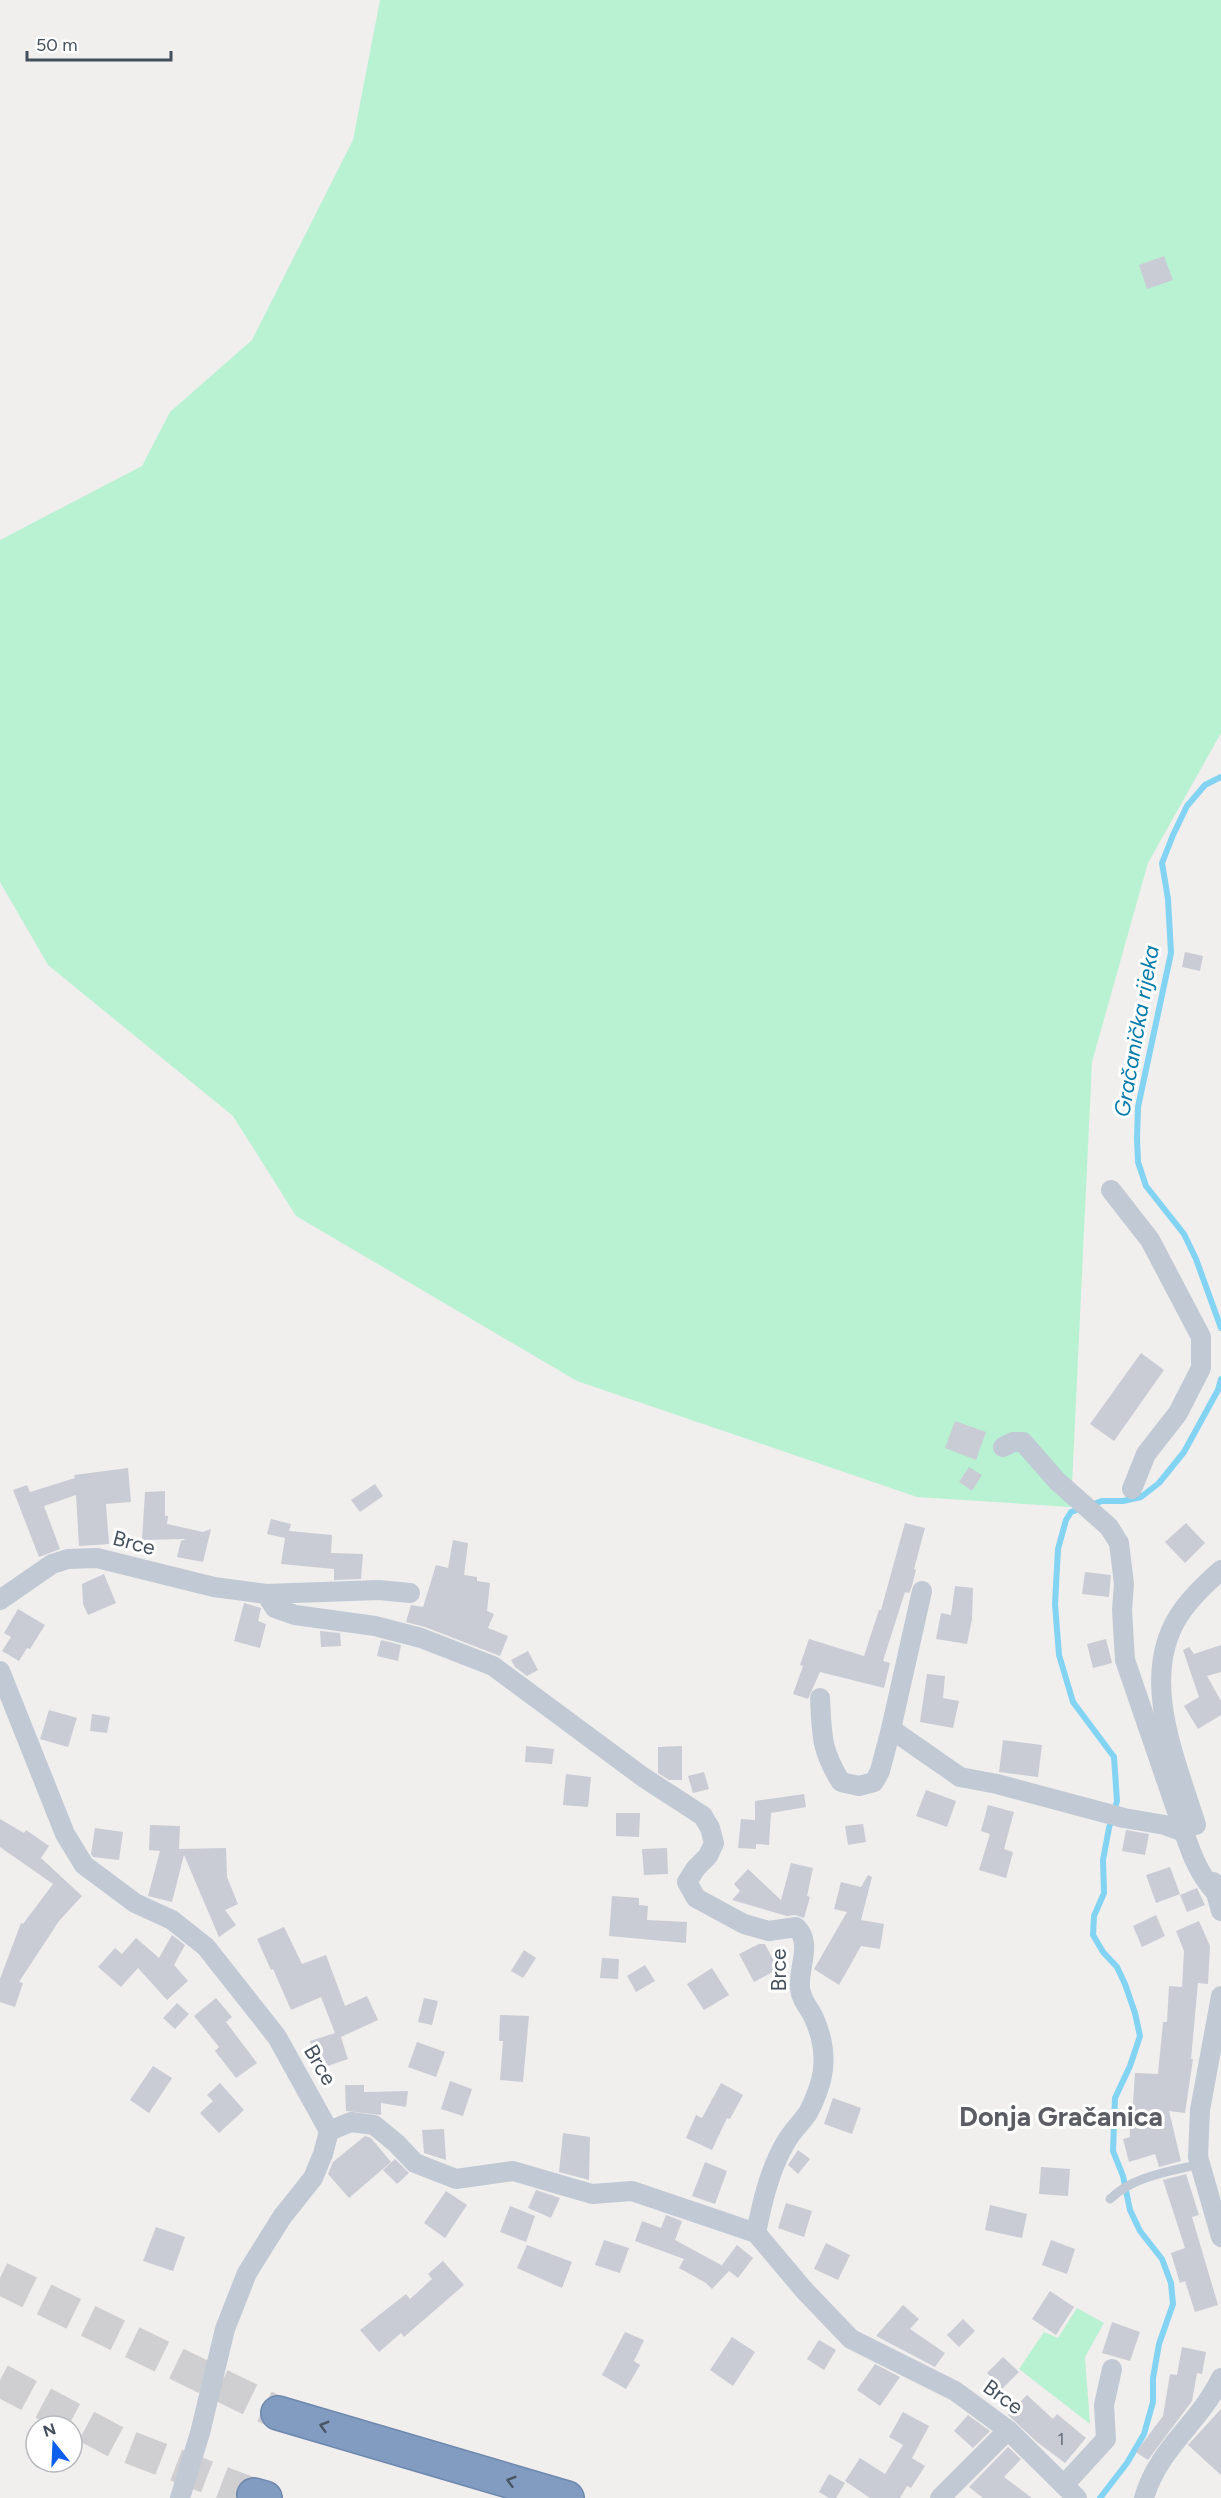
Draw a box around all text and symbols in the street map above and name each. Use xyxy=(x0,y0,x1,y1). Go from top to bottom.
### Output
scale bar xyxy=(27,24,171,62)
text: 50 m xyxy=(36,34,78,56)
water label: Gračanička rijeka xyxy=(1108,943,1165,1119)
street label: Brce xyxy=(110,1525,158,1560)
street label: Brce xyxy=(766,1949,791,1991)
street label: Brce xyxy=(299,2040,342,2090)
district label: Donja Gračanica xyxy=(959,2100,1163,2133)
street label: Brce xyxy=(979,2374,1028,2419)
north arrow xyxy=(24,2414,84,2474)
text: N xyxy=(41,2419,58,2441)
one-way arrow xyxy=(319,2421,330,2433)
house number: 1 xyxy=(1057,2428,1065,2450)
one-way arrow xyxy=(506,2476,516,2489)

